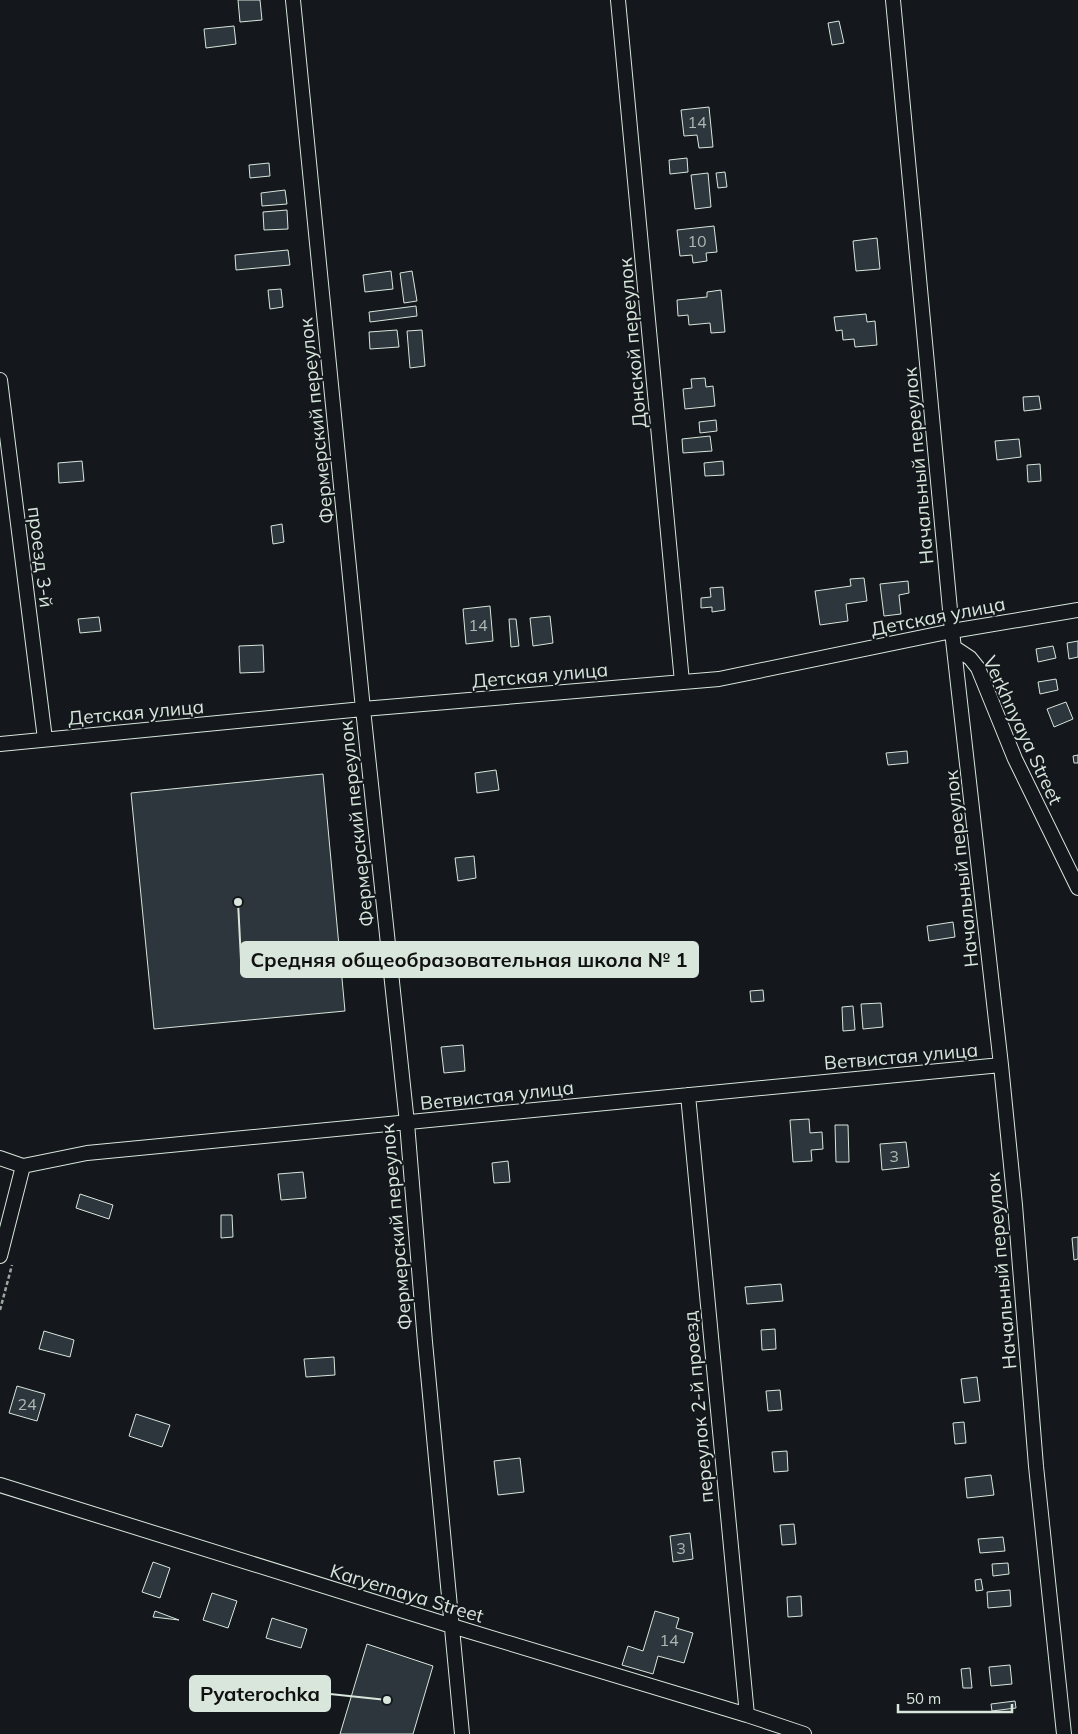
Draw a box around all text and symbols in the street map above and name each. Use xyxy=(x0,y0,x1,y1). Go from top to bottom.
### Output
house number: 14 xyxy=(687,112,707,132)
house number: 10 xyxy=(687,231,707,251)
street label: Донской переулок xyxy=(613,256,651,429)
street label: Фермерский переулок xyxy=(293,316,339,525)
street label: Начальный переулок xyxy=(897,366,939,566)
street label: проезд 3-й xyxy=(23,505,59,609)
street label: Детская улица xyxy=(869,591,1007,641)
house number: 14 xyxy=(468,615,488,635)
street label: Verkhnyaya Street xyxy=(978,652,1068,808)
street label: Детская улица xyxy=(471,657,609,693)
street label: Детская улица xyxy=(67,694,205,730)
street label: Фермерский переулок xyxy=(333,719,379,928)
street label: Начальный переулок xyxy=(939,769,983,969)
callout: Средняя общеобразовательная школа № 1 xyxy=(241,942,698,977)
text: Средняя общеобразовательная школа № 1 xyxy=(250,947,688,972)
street label: Ветвистая улица xyxy=(823,1037,979,1075)
street label: Ветвистая улица xyxy=(419,1075,575,1115)
street label: Фермерский переулок xyxy=(375,1122,417,1331)
house number: 3 xyxy=(889,1146,899,1166)
street label: Начальный переулок xyxy=(980,1171,1022,1371)
street label: переулок 2-й проезд xyxy=(678,1310,718,1504)
house number: 24 xyxy=(17,1394,37,1414)
house number: 3 xyxy=(676,1538,686,1558)
street label: Karyernaya Street xyxy=(327,1558,487,1628)
house number: 14 xyxy=(659,1630,679,1650)
callout: Pyaterochka xyxy=(190,1676,330,1711)
text: Pyaterochka xyxy=(200,1681,320,1706)
scale bar xyxy=(898,1682,1012,1714)
text: 50 m xyxy=(906,1689,941,1708)

